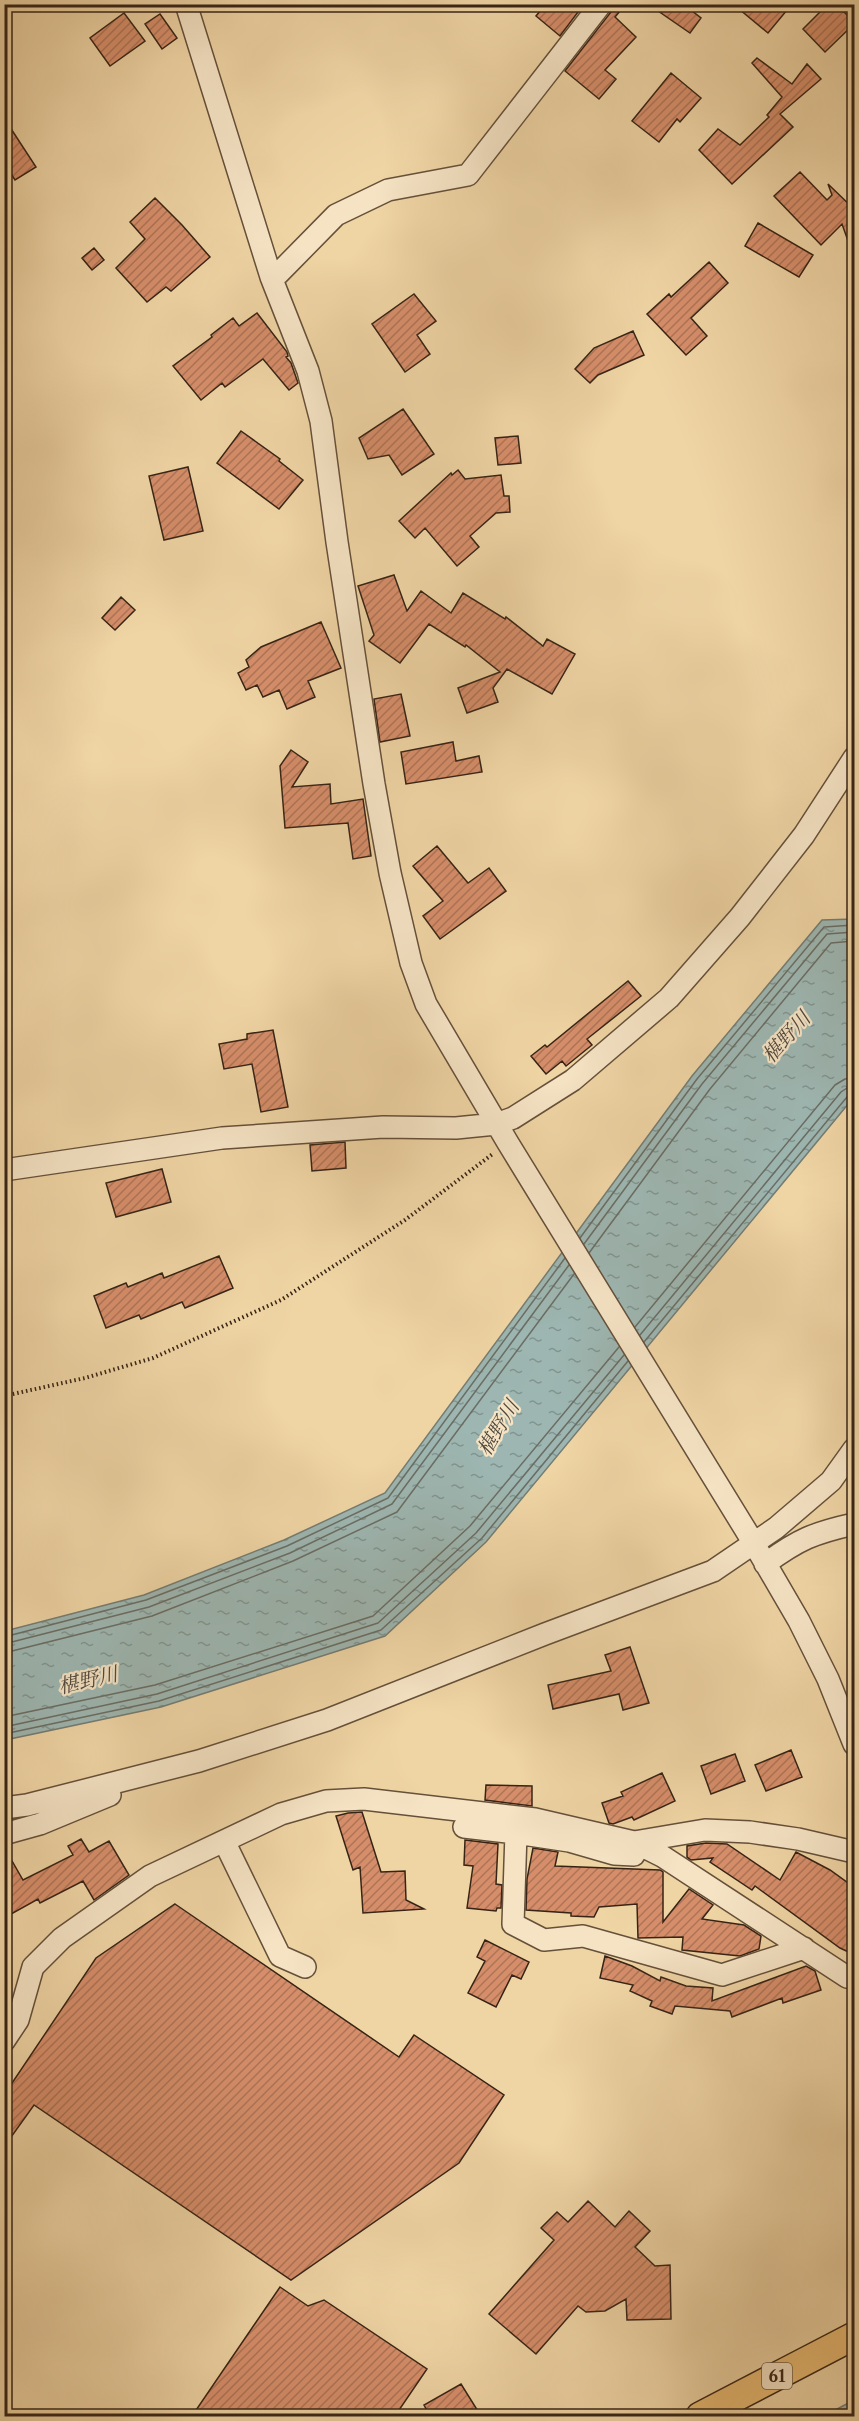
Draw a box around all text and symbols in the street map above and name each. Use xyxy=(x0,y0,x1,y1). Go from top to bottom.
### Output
water label: 椹野川 xyxy=(757,1005,816,1067)
water label: 椹野川 xyxy=(472,1394,525,1460)
water label: 椹野川 xyxy=(56,1661,122,1698)
road number: 61 xyxy=(762,2363,792,2389)

